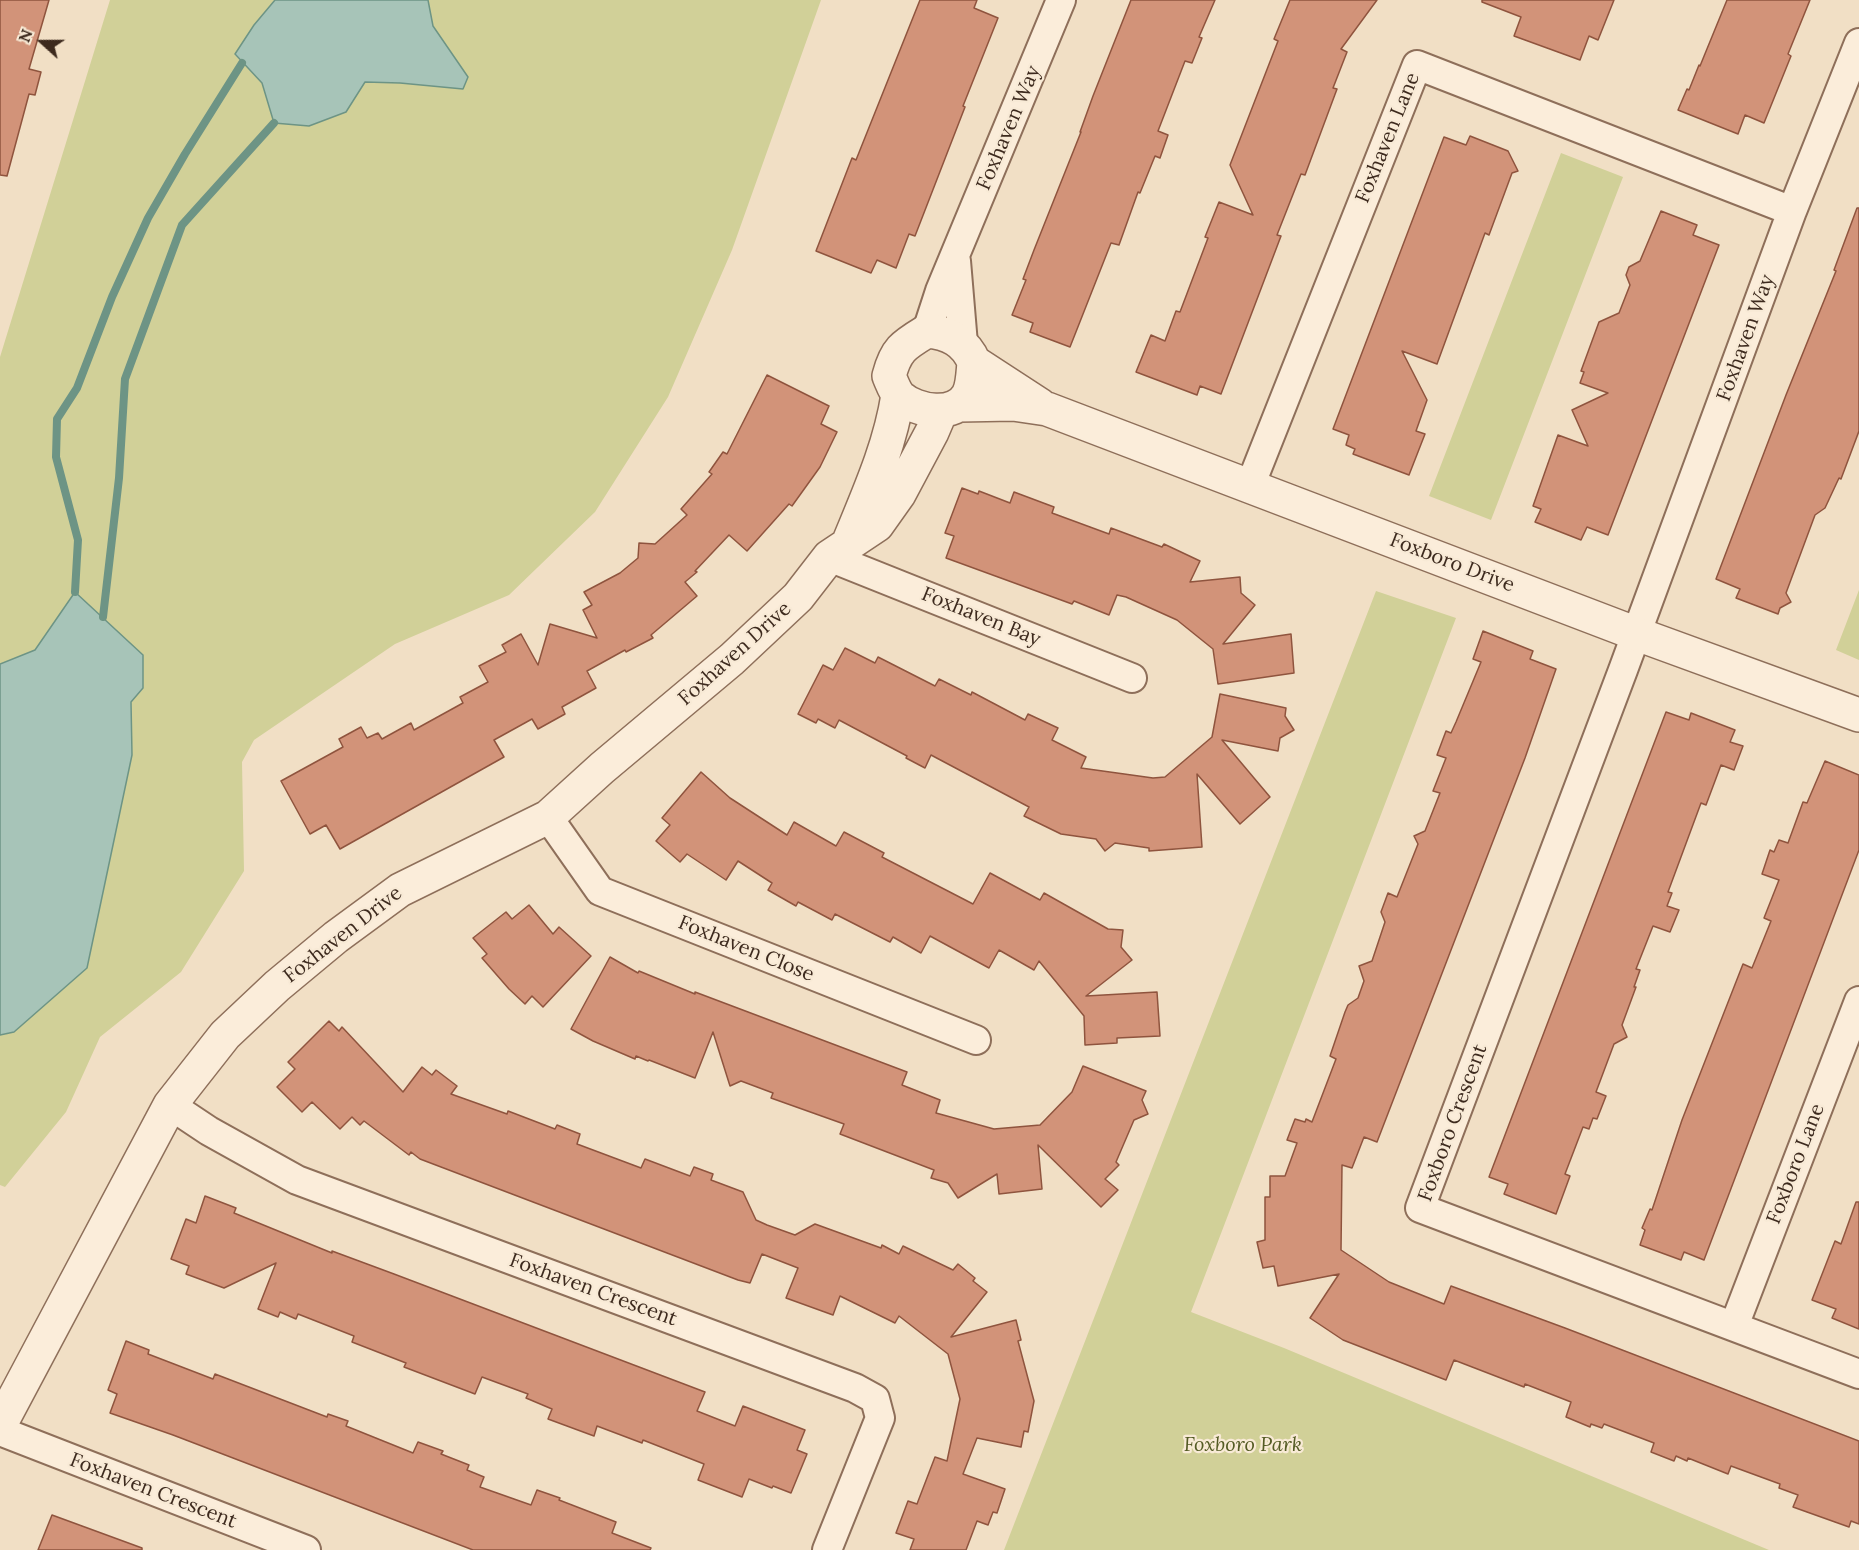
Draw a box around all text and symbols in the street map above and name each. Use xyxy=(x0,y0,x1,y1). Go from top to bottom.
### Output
north arrow xyxy=(12,12,72,72)
text: N xyxy=(14,26,37,45)
street label: Foxhaven Way xyxy=(972,62,1046,194)
street label: Foxhaven Lane xyxy=(1351,69,1425,207)
street label: Foxhaven Way xyxy=(1712,271,1780,405)
street label: Foxboro Drive xyxy=(1386,528,1518,598)
street label: Foxhaven Bay xyxy=(918,582,1044,652)
street label: Foxhaven Drive xyxy=(674,597,796,711)
street label: Foxhaven Drive xyxy=(279,881,407,989)
street label: Foxhaven Close xyxy=(675,911,817,987)
street label: Foxboro Crescent xyxy=(1413,1041,1493,1205)
street label: Foxboro Lane xyxy=(1762,1100,1830,1228)
street label: Foxhaven Crescent xyxy=(506,1248,680,1332)
park label: Foxboro Park xyxy=(1184,1433,1302,1457)
street label: Foxhaven Crescent xyxy=(66,1448,240,1534)

